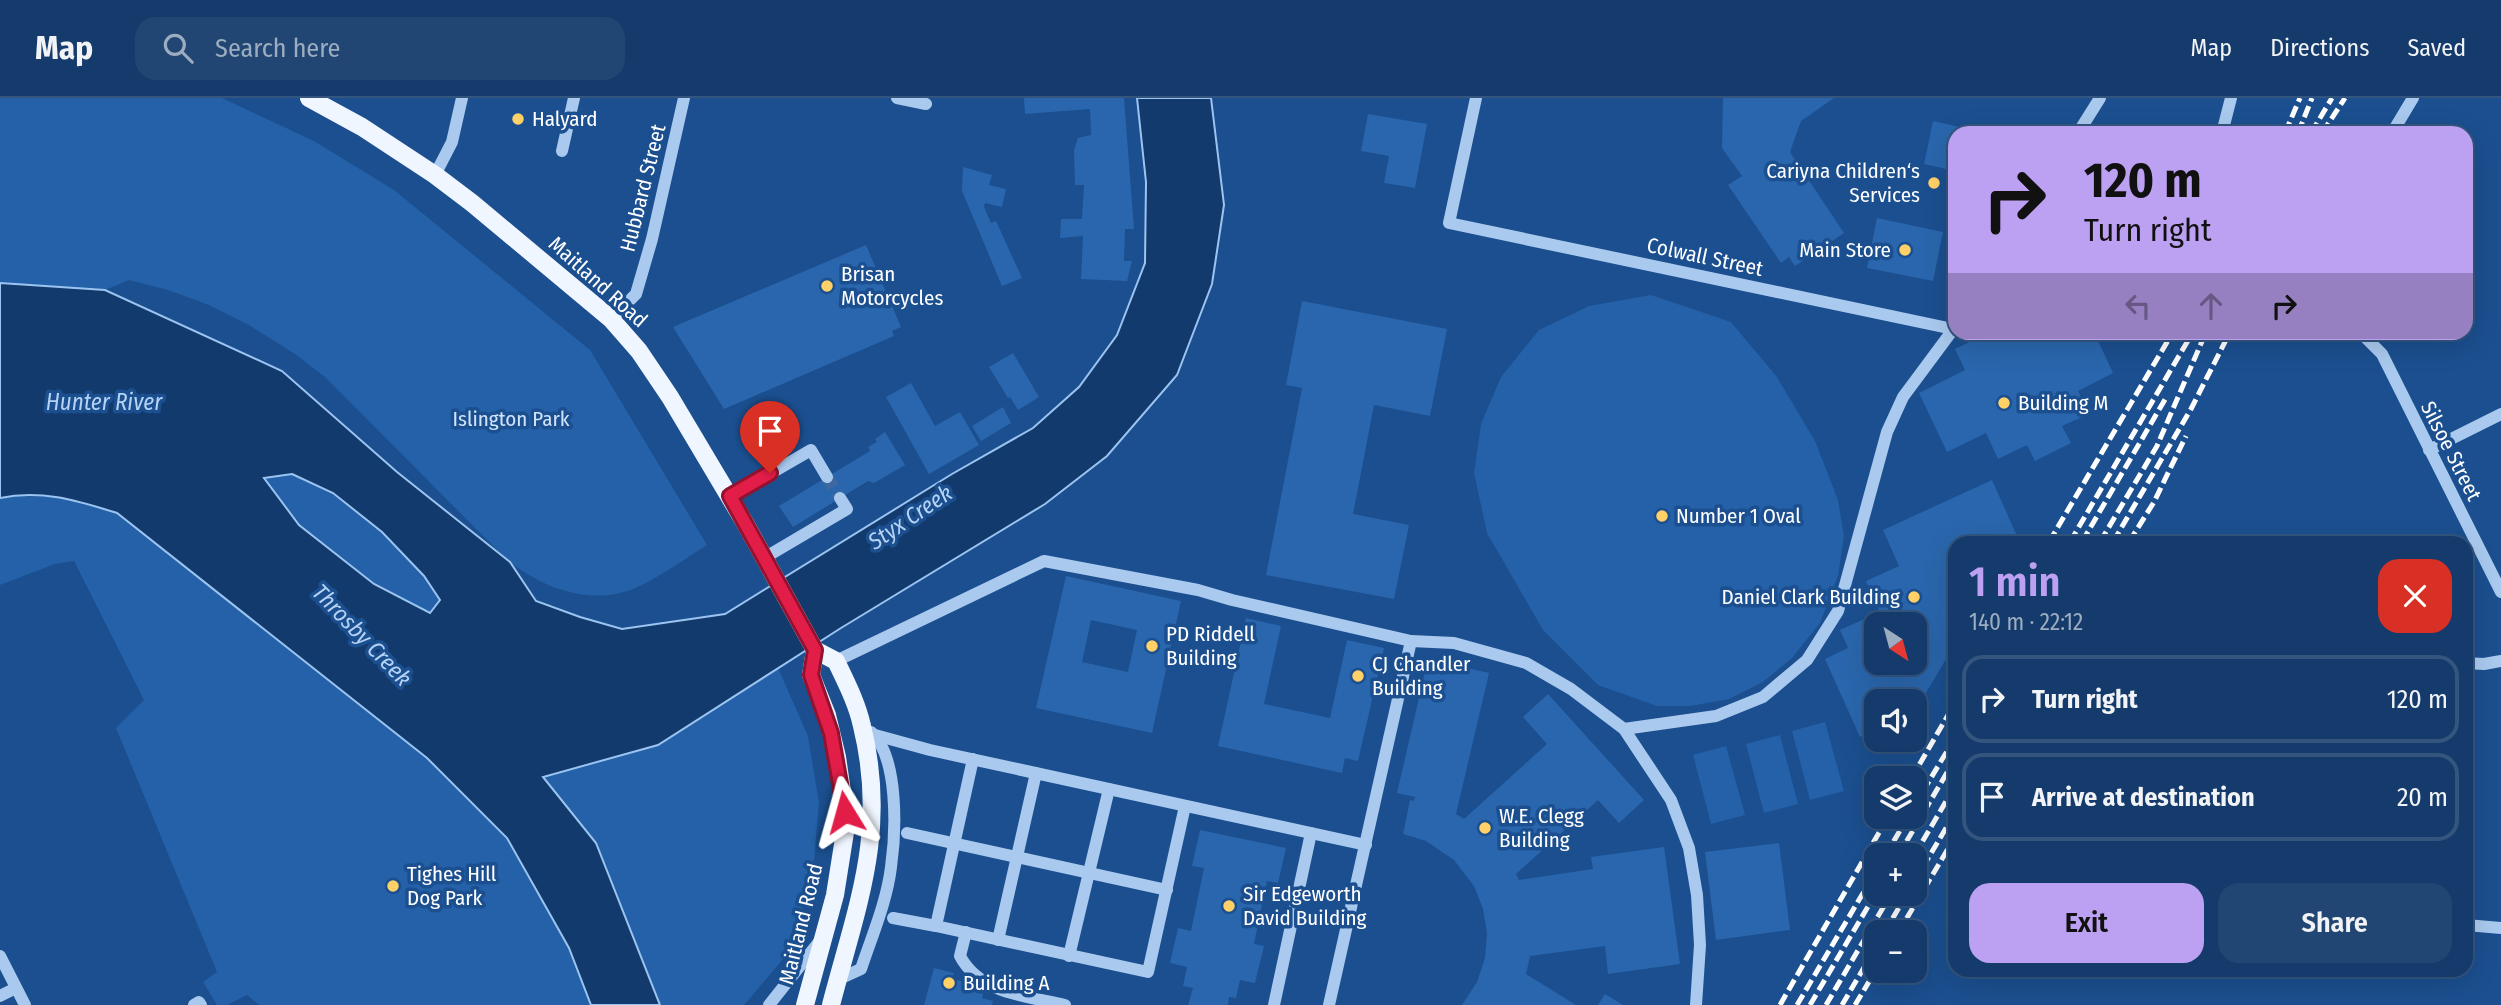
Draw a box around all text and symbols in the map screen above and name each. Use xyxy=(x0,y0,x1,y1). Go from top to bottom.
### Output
search box xyxy=(135,17,625,80)
text: Map xyxy=(35,28,93,68)
icon: search xyxy=(159,29,197,67)
text: Search here xyxy=(215,33,340,64)
text: Map xyxy=(2191,34,2232,62)
text: Directions xyxy=(2270,34,2369,62)
text: Saved xyxy=(2407,34,2466,62)
place label: Halyard xyxy=(532,106,598,132)
marker: Halyard xyxy=(510,111,526,127)
street label: Hubbard Street xyxy=(615,121,671,255)
text: 120 m xyxy=(2084,151,2202,210)
icon: right xyxy=(1969,154,2060,245)
place label: Cariyna Children‘s Services xyxy=(1766,158,1920,208)
marker: Cariyna Children‘s Services xyxy=(1926,175,1942,191)
text: Turn right xyxy=(2084,211,2211,249)
street label: Maitland Road xyxy=(543,231,653,333)
street label: Colwall Street xyxy=(1645,232,1766,282)
place label: Main Store xyxy=(1799,237,1891,263)
marker: Main Store xyxy=(1897,242,1913,258)
place label: Brisan Motorcycles xyxy=(841,261,943,311)
marker: Brisan Motorcycles xyxy=(819,278,835,294)
icon: left xyxy=(2119,287,2157,325)
icon: ahead xyxy=(2192,287,2230,325)
icon: right xyxy=(2265,287,2303,325)
water label: Hunter River xyxy=(46,388,163,416)
place label: Building M xyxy=(2018,390,2109,416)
marker: Building M xyxy=(1996,395,2012,411)
street label: Silsoe Street xyxy=(2415,397,2487,505)
pin xyxy=(740,401,800,473)
park label: Islington Park xyxy=(452,406,570,432)
icon: arrive xyxy=(751,412,789,450)
water label: Styx Creek xyxy=(862,479,958,556)
place label: Number 1 Oval xyxy=(1676,503,1801,529)
marker: Number 1 Oval xyxy=(1654,508,1670,524)
text: 1 min xyxy=(1969,557,2060,607)
button: close xyxy=(2378,559,2452,633)
water label: Throsby Creek xyxy=(306,578,418,692)
place label: Daniel Clark Building xyxy=(1722,584,1900,610)
marker: Daniel Clark Building xyxy=(1906,589,1922,605)
text: 140 m · 22:12 xyxy=(1969,608,2083,636)
north arrow xyxy=(1864,612,1927,676)
map controls xyxy=(1864,612,1927,983)
place label: PD Riddell Building xyxy=(1166,621,1255,671)
marker: PD Riddell Building xyxy=(1144,638,1160,654)
place label: CJ Chandler Building xyxy=(1372,651,1471,701)
marker: CJ Chandler Building xyxy=(1350,668,1366,684)
icon: right xyxy=(1973,680,2011,718)
text: Turn right xyxy=(2032,684,2138,715)
text: 120 m xyxy=(2387,684,2448,715)
button: sound xyxy=(1864,689,1927,752)
button: layers xyxy=(1864,766,1927,829)
position arrow xyxy=(808,775,882,849)
icon: arrive xyxy=(1973,778,2011,816)
text: Arrive at destination xyxy=(2032,782,2255,813)
text: 20 m xyxy=(2397,782,2448,813)
place label: W.E. Clegg Building xyxy=(1499,803,1584,853)
marker: W.E. Clegg Building xyxy=(1477,820,1493,836)
button: + xyxy=(1864,843,1927,906)
place label: Tighes Hill Dog Park xyxy=(407,861,497,911)
street label: Maitland Road xyxy=(773,861,829,987)
marker: Tighes Hill Dog Park xyxy=(385,878,401,894)
place label: Sir Edgeworth David Building xyxy=(1243,881,1367,931)
button: Exit xyxy=(1969,883,2204,963)
button: Share xyxy=(2218,883,2452,963)
marker: Sir Edgeworth David Building xyxy=(1221,898,1237,914)
button: − xyxy=(1864,920,1927,983)
place label: Building A xyxy=(963,970,1050,996)
marker: Building A xyxy=(941,975,957,991)

